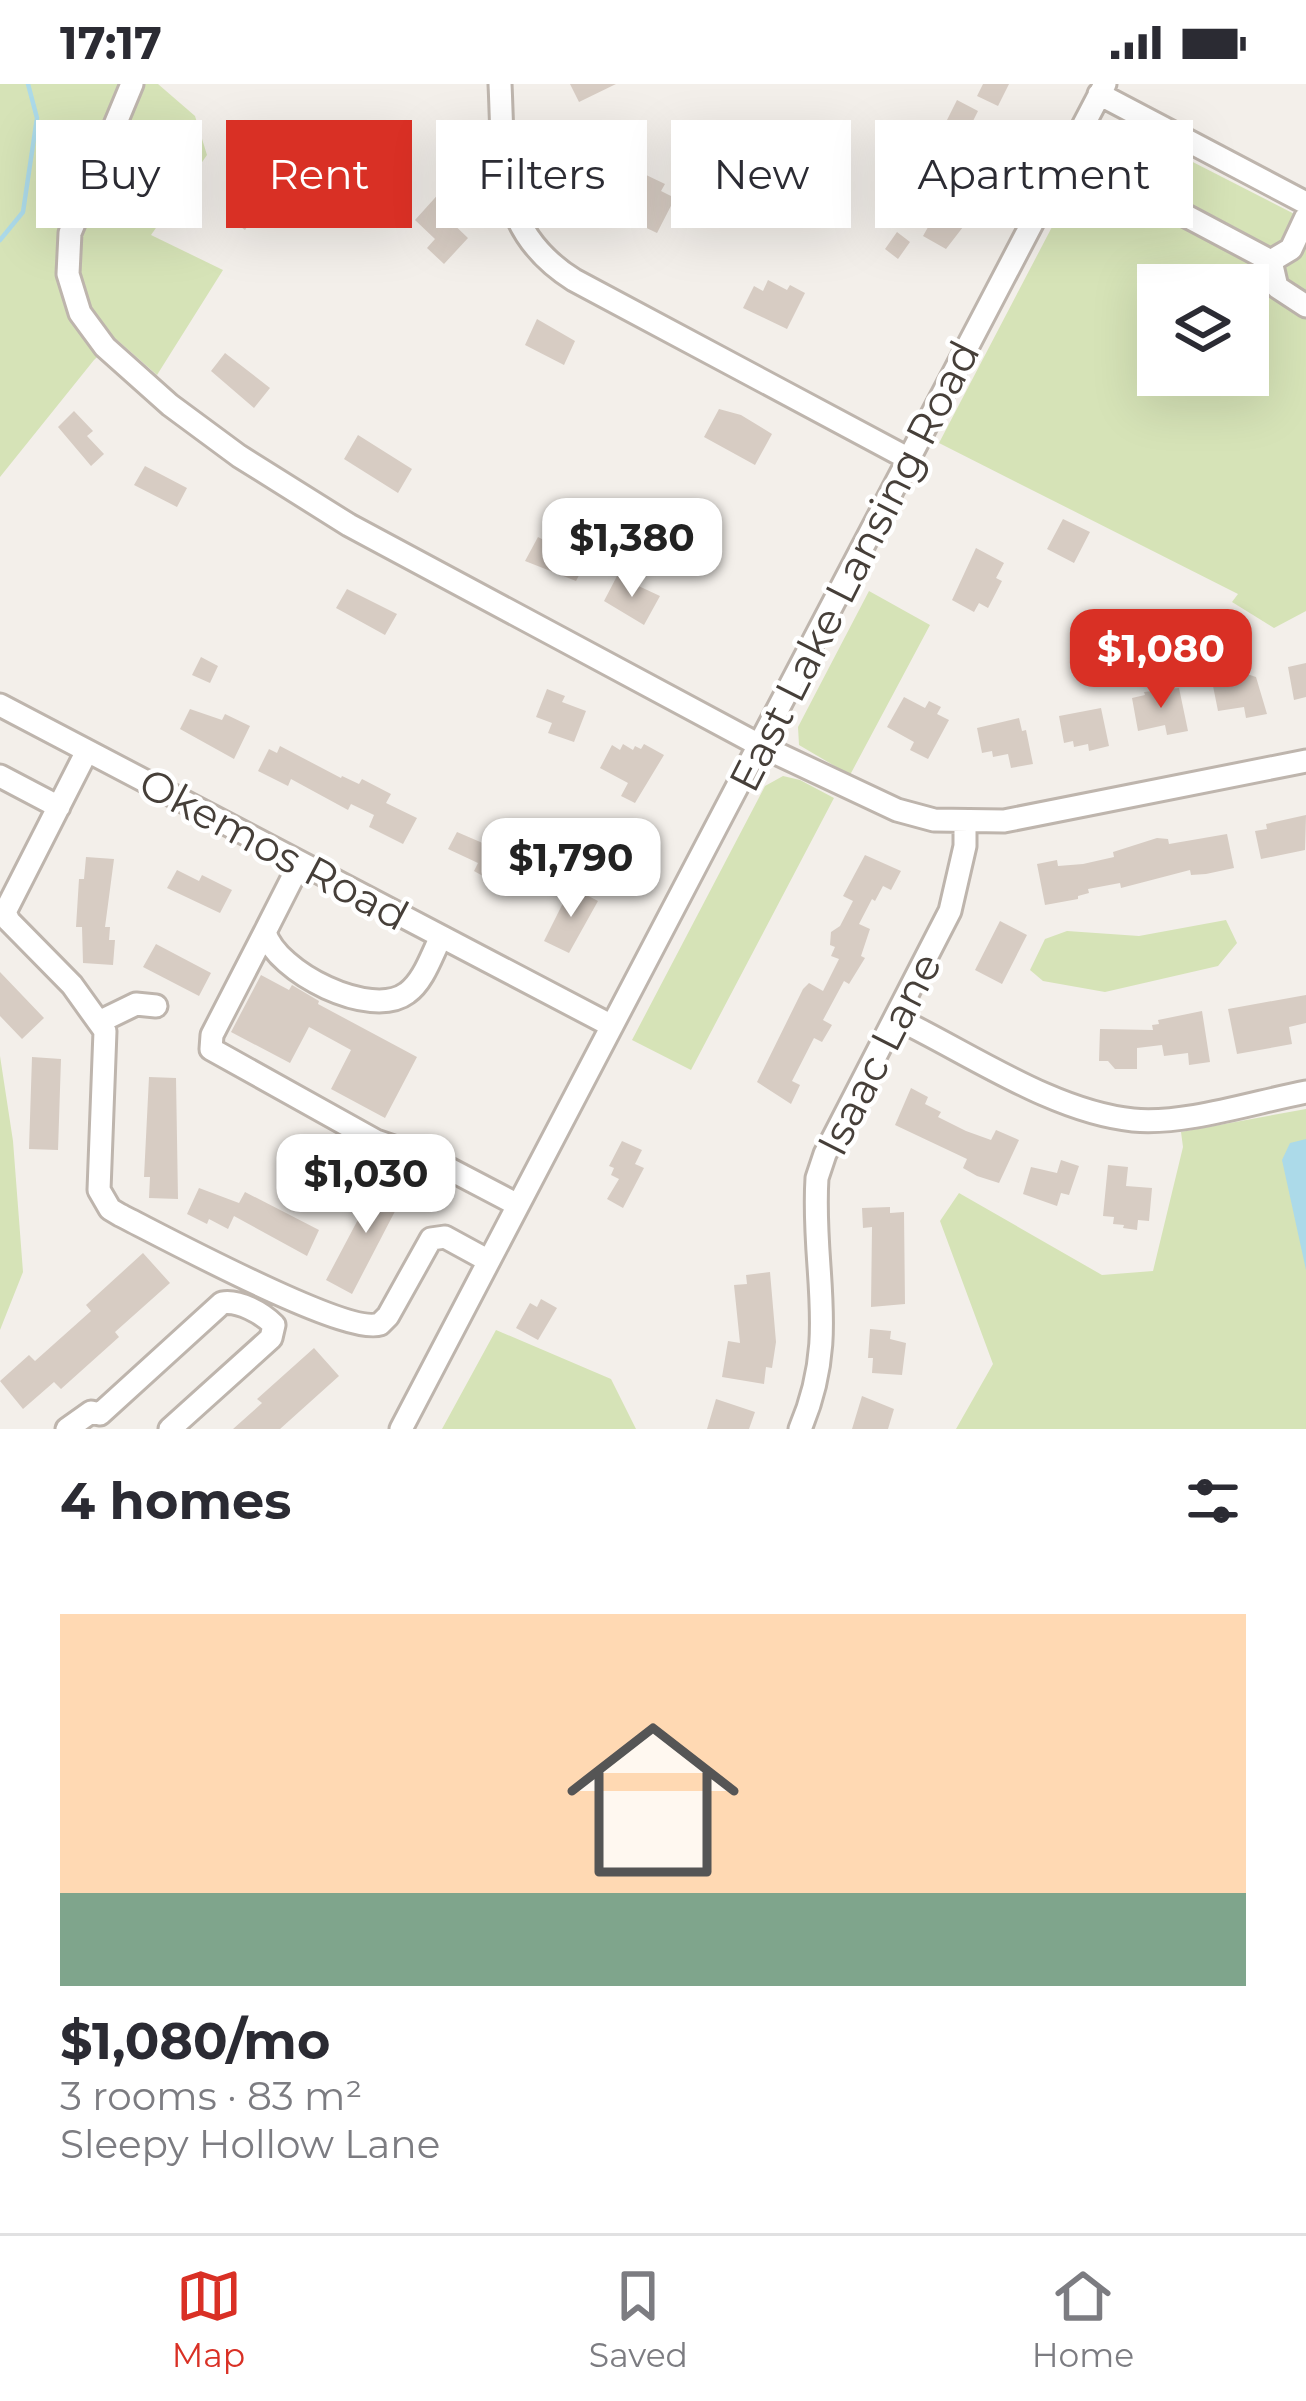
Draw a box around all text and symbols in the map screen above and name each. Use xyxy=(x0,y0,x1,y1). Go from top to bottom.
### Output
text: 17:17 xyxy=(60,15,162,70)
chip: Buy xyxy=(36,120,202,228)
chip: Rent xyxy=(226,120,412,228)
chip: Filters xyxy=(436,120,647,228)
chip: New xyxy=(671,120,851,228)
chip: Apartment xyxy=(875,120,1193,228)
map controls xyxy=(1137,264,1269,396)
button: layers xyxy=(1137,264,1269,396)
street label: East Lake Lansing Road xyxy=(718,332,990,800)
pin: $1,380 xyxy=(534,498,730,600)
text: $1,380 xyxy=(569,513,695,561)
pin: $1,080 xyxy=(1063,609,1259,711)
text: $1,080 xyxy=(1097,624,1225,672)
street label: Okemos Road xyxy=(131,756,417,942)
pin: $1,790 xyxy=(473,818,669,920)
text: $1,790 xyxy=(509,833,633,881)
street label: Isaac Lane xyxy=(806,944,952,1164)
pin: $1,030 xyxy=(268,1134,464,1236)
text: $1,030 xyxy=(303,1149,429,1197)
icon: filters xyxy=(1180,1468,1246,1534)
text: 4 homes xyxy=(60,1470,291,1532)
icon: home xyxy=(545,1692,761,1908)
text: $1,080/mo xyxy=(60,2010,330,2072)
text: 3 rooms · 83 m² xyxy=(60,2072,362,2120)
text: Sleepy Hollow Lane xyxy=(60,2120,440,2168)
tab: Map xyxy=(172,2263,245,2375)
tab: Saved xyxy=(589,2263,688,2375)
tab: Home xyxy=(1032,2263,1134,2375)

